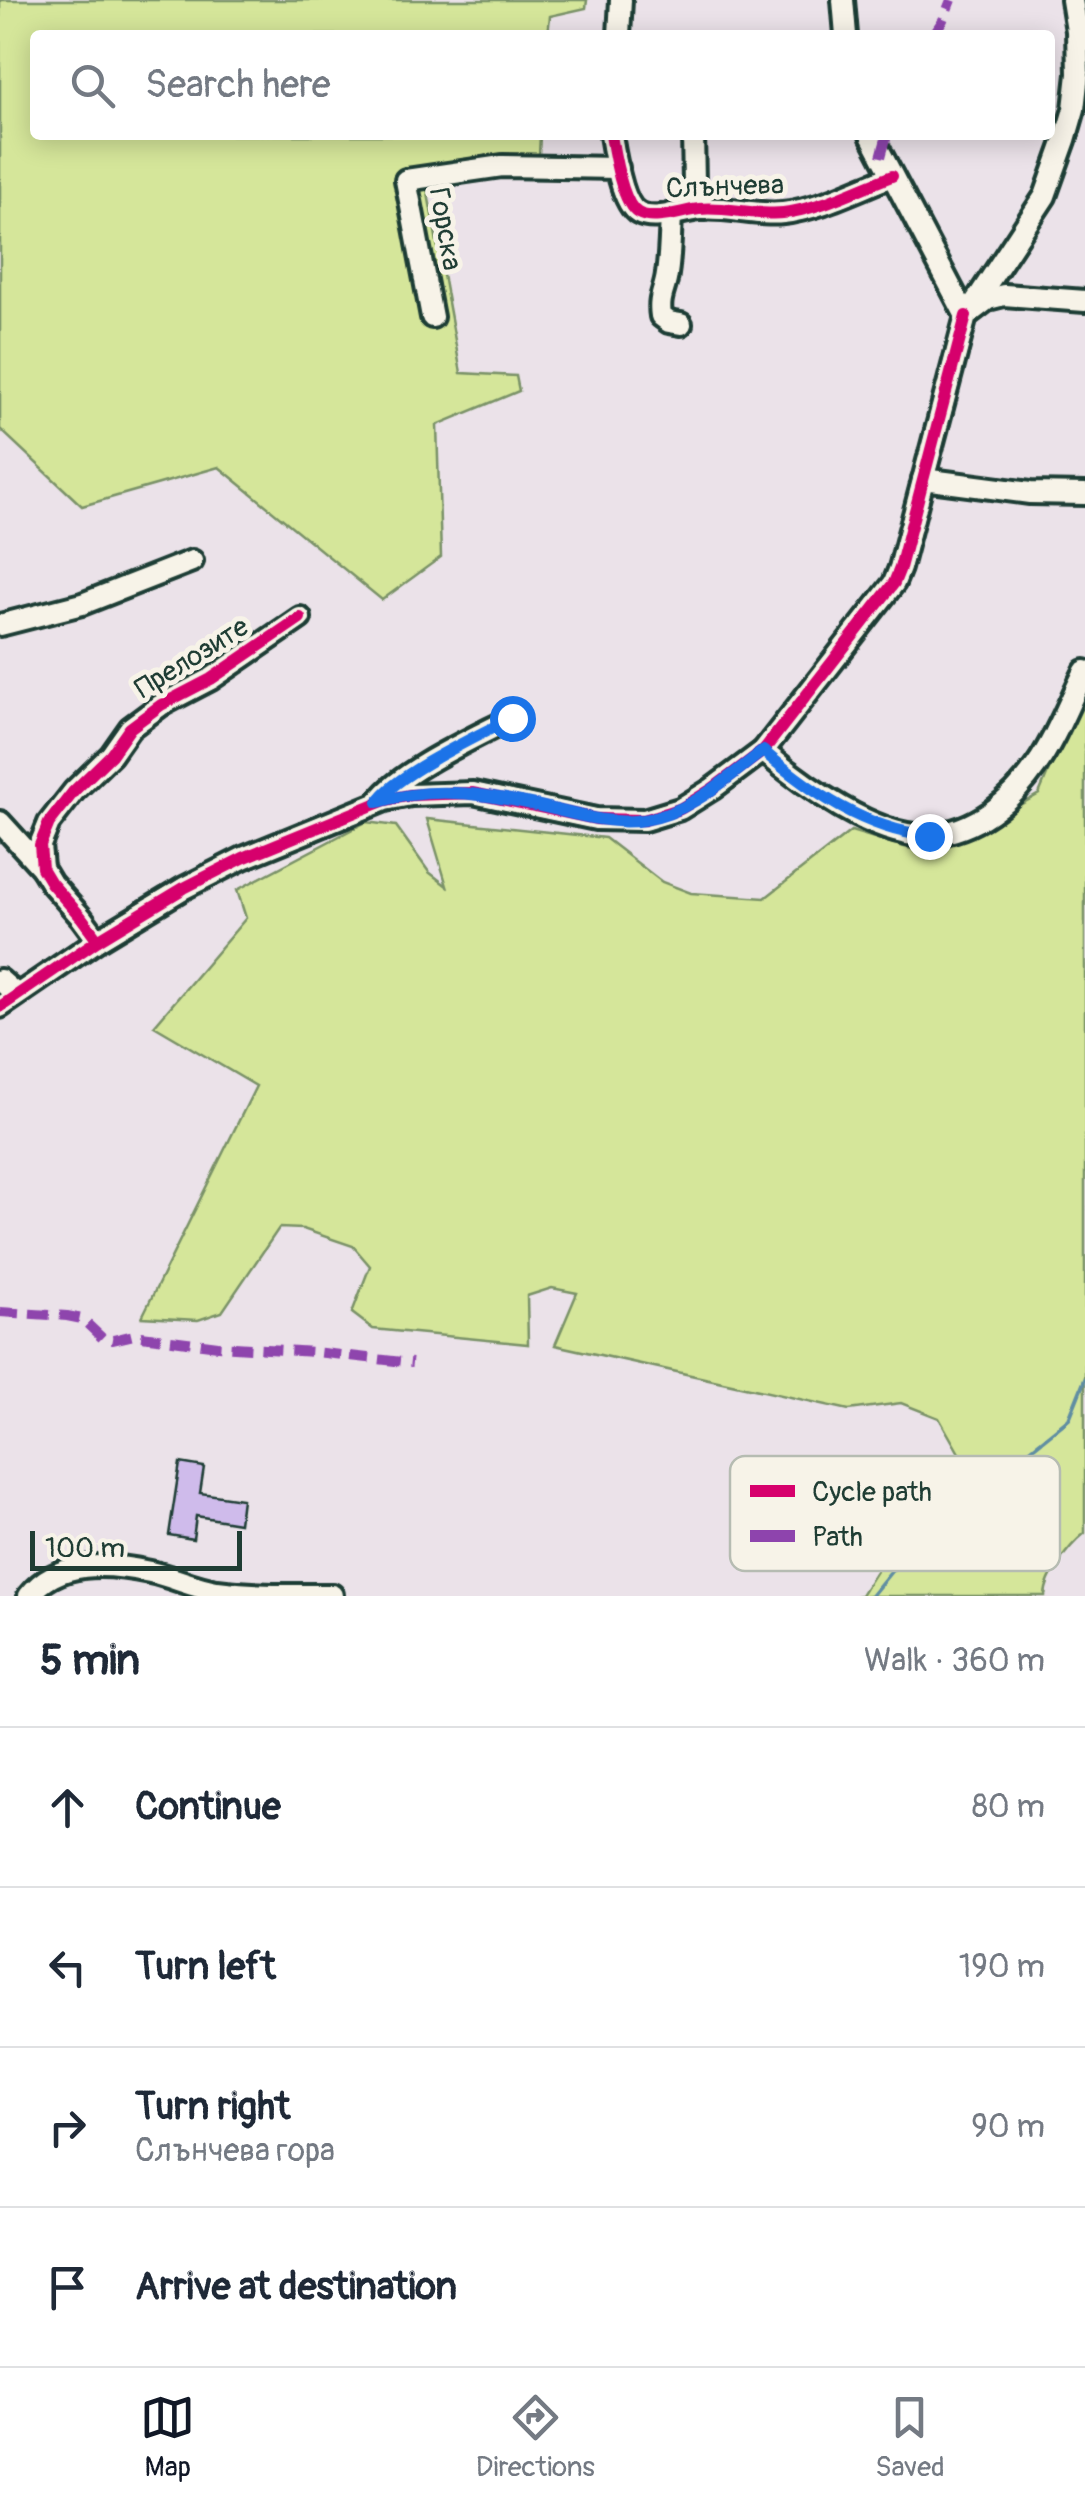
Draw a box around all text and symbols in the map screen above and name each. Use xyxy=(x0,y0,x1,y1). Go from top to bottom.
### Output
search box xyxy=(30,30,1055,140)
icon: search xyxy=(65,58,120,113)
text: Search here xyxy=(145,61,331,109)
street label: Слънчева xyxy=(665,167,785,207)
street label: Горска xyxy=(421,185,469,273)
street label: Прелозите xyxy=(129,609,255,707)
route start xyxy=(490,696,536,742)
route end xyxy=(907,814,953,860)
legend xyxy=(730,1456,1060,1571)
text: Cycle path xyxy=(812,1475,932,1510)
text: Path xyxy=(812,1520,863,1555)
scale bar xyxy=(30,1526,242,1570)
text: 100 m xyxy=(45,1531,125,1566)
text: 5 min xyxy=(40,1635,140,1687)
text: Walk · 360 m xyxy=(864,1641,1045,1681)
icon: ahead xyxy=(40,1780,95,1835)
text: Continue xyxy=(135,1783,281,1831)
text: 80 m xyxy=(972,1787,1045,1827)
icon: left xyxy=(40,1940,95,1995)
text: Turn left xyxy=(135,1943,276,1991)
text: 190 m xyxy=(959,1947,1045,1987)
text: Turn right xyxy=(135,2083,290,2131)
icon: right xyxy=(40,2100,95,2155)
text: 90 m xyxy=(971,2107,1045,2147)
text: Слънчева гора xyxy=(135,2131,335,2171)
icon: arrive xyxy=(40,2260,95,2315)
text: Arrive at destination xyxy=(135,2263,457,2311)
tab: Map xyxy=(140,2390,195,2485)
tab: Directions xyxy=(476,2390,595,2485)
tab: Saved xyxy=(875,2390,945,2485)

